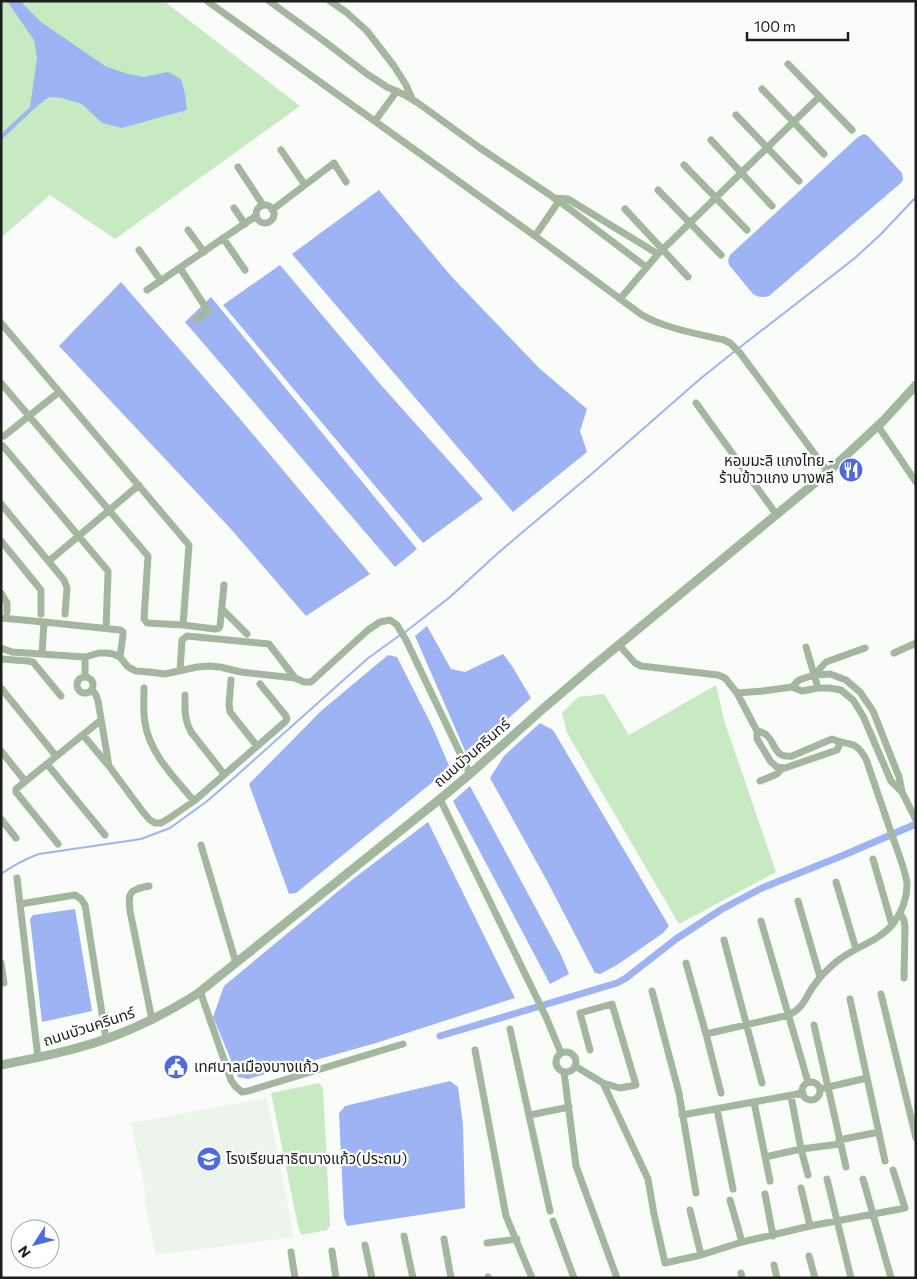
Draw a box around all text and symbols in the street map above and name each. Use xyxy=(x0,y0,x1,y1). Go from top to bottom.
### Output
scale bar xyxy=(747,10,848,42)
text: 100 m xyxy=(754,17,796,35)
place label: หอมมะลิ เเกงไทย - ร้านข้าวแกง บางพลี xyxy=(719,451,834,486)
restaurant icon: หอมมะลิ เเกงไทย - ร้านข้าวแกง บางพลี xyxy=(838,457,864,483)
street label: ถนนบัวนครินทร์ xyxy=(429,714,514,790)
street label: ถนนบัวนครินทร์ xyxy=(41,1003,137,1049)
public building icon: เทศบาลเมืองบางแก้ว xyxy=(163,1054,189,1080)
place label: เทศบาลเมืองบางแก้ว xyxy=(194,1057,319,1075)
school or university icon: โรงเรียนสาธิตบางแก้ว(ประถม) xyxy=(196,1146,222,1172)
place label: โรงเรียนสาธิตบางแก้ว(ประถม) xyxy=(226,1149,407,1167)
north arrow xyxy=(10,1219,60,1269)
text: N xyxy=(14,1243,34,1261)

